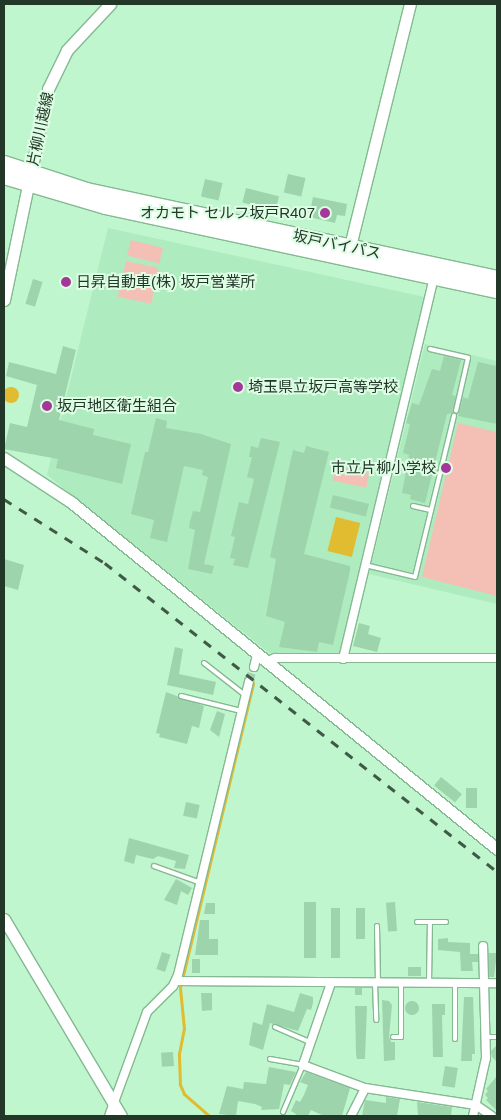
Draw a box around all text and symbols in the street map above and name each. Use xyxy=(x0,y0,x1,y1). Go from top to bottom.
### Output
street label: 片柳川越線 xyxy=(23,90,57,168)
place label: オカモト セルフ坂戸R407 xyxy=(140,204,315,222)
marker: オカモト セルフ坂戸R407 xyxy=(319,207,331,219)
street label: 坂戸バイパス xyxy=(291,226,383,262)
place label: 日昇自動車(株) 坂戸営業所 xyxy=(76,273,255,291)
marker: 日昇自動車(株) 坂戸営業所 xyxy=(60,276,72,288)
place label: 埼玉県立坂戸高等学校 xyxy=(248,378,398,396)
marker: 埼玉県立坂戸高等学校 xyxy=(232,381,244,393)
place label: 坂戸地区衛生組合 xyxy=(57,397,177,415)
marker: 坂戸地区衛生組合 xyxy=(41,400,53,412)
place label: 市立片柳小学校 xyxy=(331,459,436,477)
marker: 市立片柳小学校 xyxy=(440,462,452,474)

